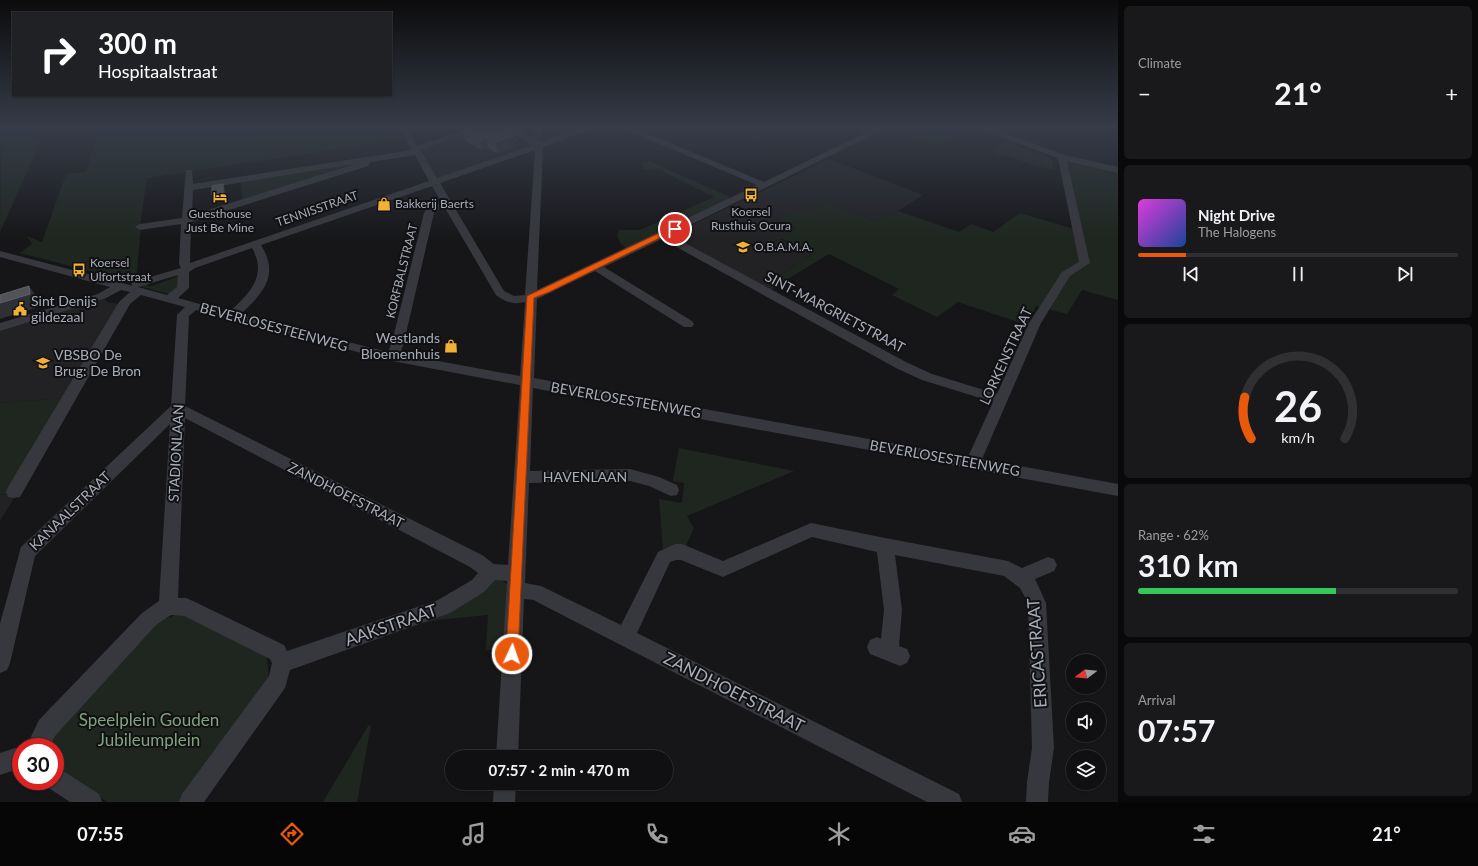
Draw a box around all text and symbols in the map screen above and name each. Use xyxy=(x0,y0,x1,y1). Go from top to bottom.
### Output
text: 300 m xyxy=(98,26,177,60)
icon: right xyxy=(32,28,84,80)
text: Climate xyxy=(1138,55,1181,71)
text: Hospitaalstraat xyxy=(98,60,217,82)
text: 21° xyxy=(1274,75,1322,111)
text: − xyxy=(1138,80,1151,107)
text: + xyxy=(1445,80,1458,107)
street label: TENNISSTRAAT xyxy=(274,187,360,230)
bus stop icon: Koersel Rusthuis Ocura xyxy=(743,187,759,203)
hotel icon: Guesthouse Just Be Mine xyxy=(212,189,228,205)
shop icon: Bakkerij Baerts xyxy=(376,196,392,212)
place label: Bakkerij Baerts xyxy=(395,196,474,211)
place label: Koersel Rusthuis Ocura xyxy=(711,204,791,233)
place label: Guesthouse Just Be Mine xyxy=(186,206,254,235)
text: Night Drive xyxy=(1198,206,1275,224)
pin xyxy=(658,212,692,246)
icon: arrive xyxy=(664,218,686,240)
street label: KORFBALSTRAAT xyxy=(383,222,421,320)
text: The Halogens xyxy=(1198,224,1276,240)
school or university icon: O.B.A.M.A. xyxy=(735,239,751,255)
place label: O.B.A.M.A. xyxy=(754,239,813,254)
place label: Koersel Ulfortstraat xyxy=(90,255,152,284)
bus stop icon: Koersel Ulfortstraat xyxy=(71,262,87,278)
icon: previous xyxy=(1180,263,1202,285)
icon: pause xyxy=(1287,263,1309,285)
icon: next xyxy=(1394,263,1416,285)
street label: SINT-MARGRIETSTRAAT xyxy=(762,267,909,356)
place label: Sint Denijs gildezaal xyxy=(31,292,97,325)
street label: BEVERLOSESTEENWEG xyxy=(198,299,350,354)
public building icon: Sint Denijs gildezaal xyxy=(12,301,28,317)
street label: LORKENSTRAAT xyxy=(976,304,1036,407)
place label: Westlands Bloemenhuis xyxy=(361,329,440,362)
shop icon: Westlands Bloemenhuis xyxy=(443,338,459,354)
place label: VBSBO De Brug: De Bron xyxy=(54,346,141,379)
school or university icon: VBSBO De Brug: De Bron xyxy=(35,355,51,371)
street label: BEVERLOSESTEENWEG xyxy=(550,378,703,421)
text: 26 xyxy=(1274,381,1322,431)
street label: STADIONLAAN xyxy=(164,404,187,502)
text: km/h xyxy=(1281,429,1315,446)
street label: BEVERLOSESTEENWEG xyxy=(869,436,1022,479)
street label: ZANDHOEFSTRAAT xyxy=(285,458,408,531)
street label: KANAALSTRAAT xyxy=(25,467,114,554)
street label: HAVENLAAN xyxy=(543,468,627,485)
text: Range · 62% xyxy=(1138,527,1209,543)
text: 310 km xyxy=(1138,547,1239,583)
street label: ERICASTRAAT xyxy=(1022,597,1051,709)
street label: AAKSTRAAT xyxy=(342,599,440,650)
position arrow xyxy=(491,633,533,675)
street label: ZANDHOEFSTRAAT xyxy=(660,647,808,736)
north arrow xyxy=(1066,654,1106,694)
map controls xyxy=(1066,654,1106,790)
text: Arrival xyxy=(1138,692,1175,708)
button: sound xyxy=(1066,702,1106,742)
park label: Speelplein Gouden Jubileumplein xyxy=(79,709,219,750)
text: 07:57 xyxy=(1138,712,1215,748)
speed limit sign: 30 xyxy=(12,738,64,790)
button: layers xyxy=(1066,750,1106,790)
text: 07:57 · 2 min · 470 m xyxy=(489,761,629,779)
icon: directions xyxy=(278,820,306,848)
icon: music xyxy=(460,820,488,848)
icon: phone xyxy=(643,820,671,848)
icon: climate xyxy=(825,820,853,848)
icon: car xyxy=(1008,820,1036,848)
icon: filters xyxy=(1190,820,1218,848)
text: 07:55 xyxy=(77,823,124,845)
text: 21° xyxy=(1372,823,1401,845)

